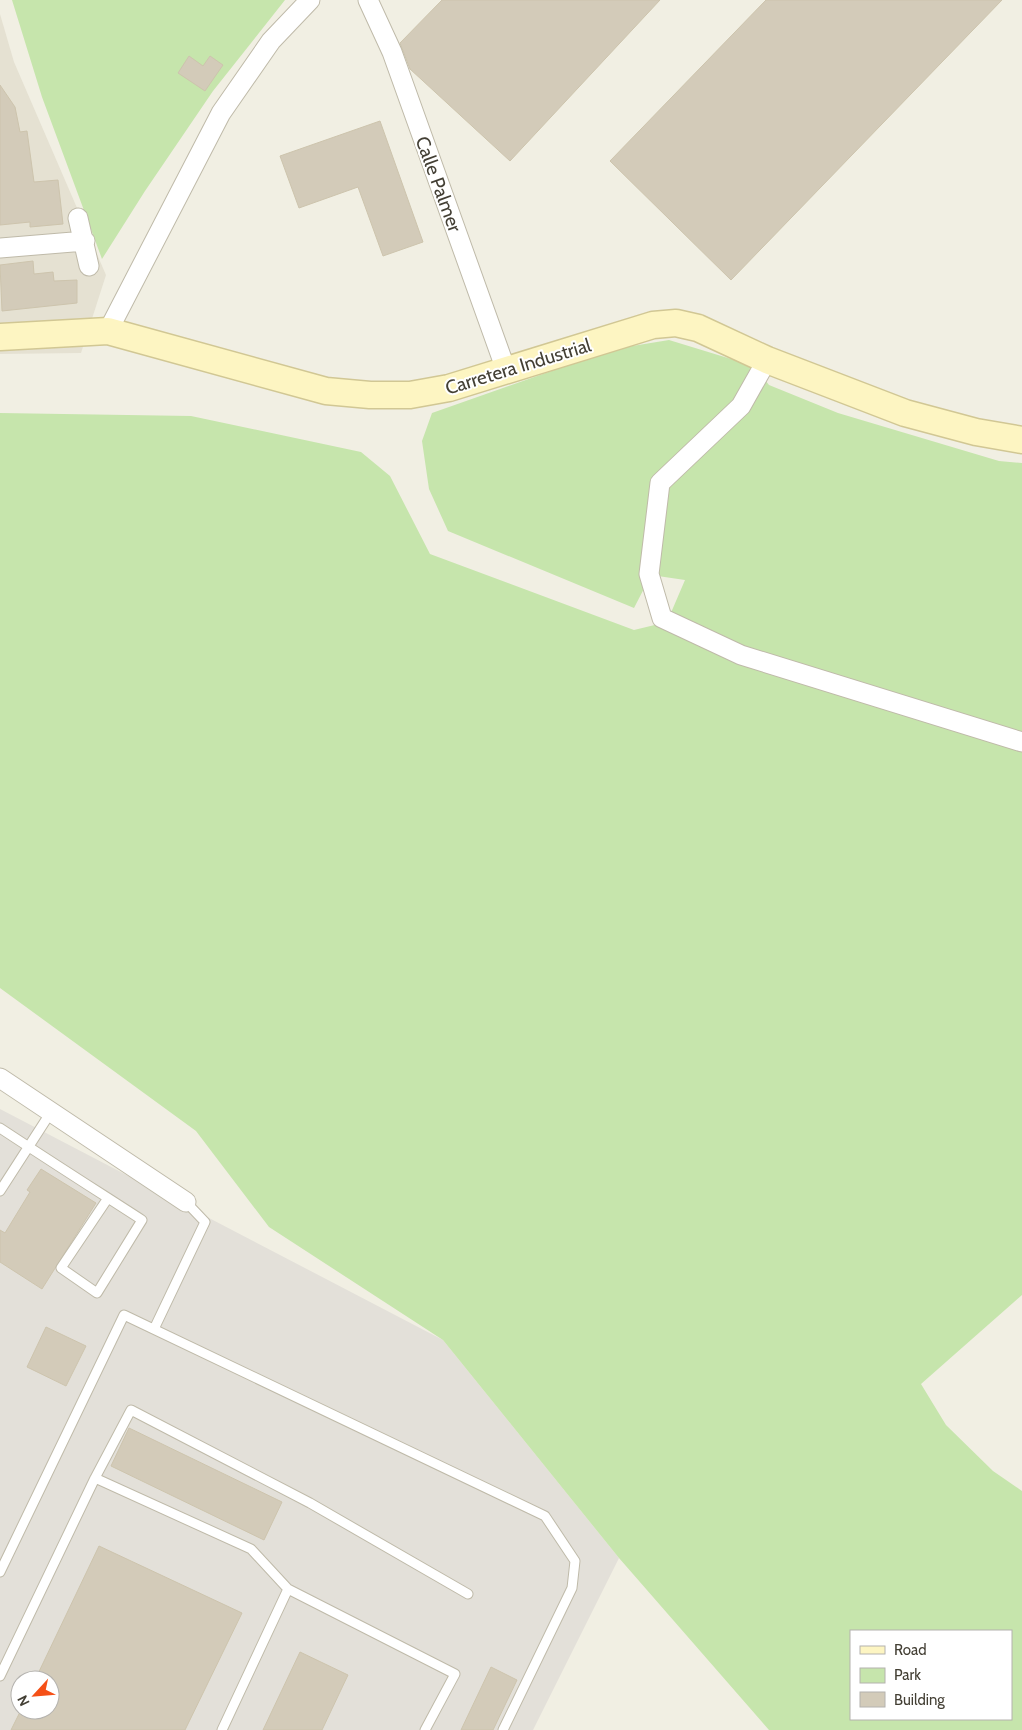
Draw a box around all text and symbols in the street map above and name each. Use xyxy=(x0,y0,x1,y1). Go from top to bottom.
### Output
street label: Calle Palmer xyxy=(411,133,466,235)
street label: Carretera Industrial xyxy=(442,333,594,400)
legend xyxy=(850,1630,1012,1720)
text: Road xyxy=(894,1641,927,1659)
text: Park xyxy=(894,1666,921,1684)
north arrow xyxy=(10,1670,60,1720)
text: Building xyxy=(894,1691,945,1709)
text: N xyxy=(13,1692,34,1709)

